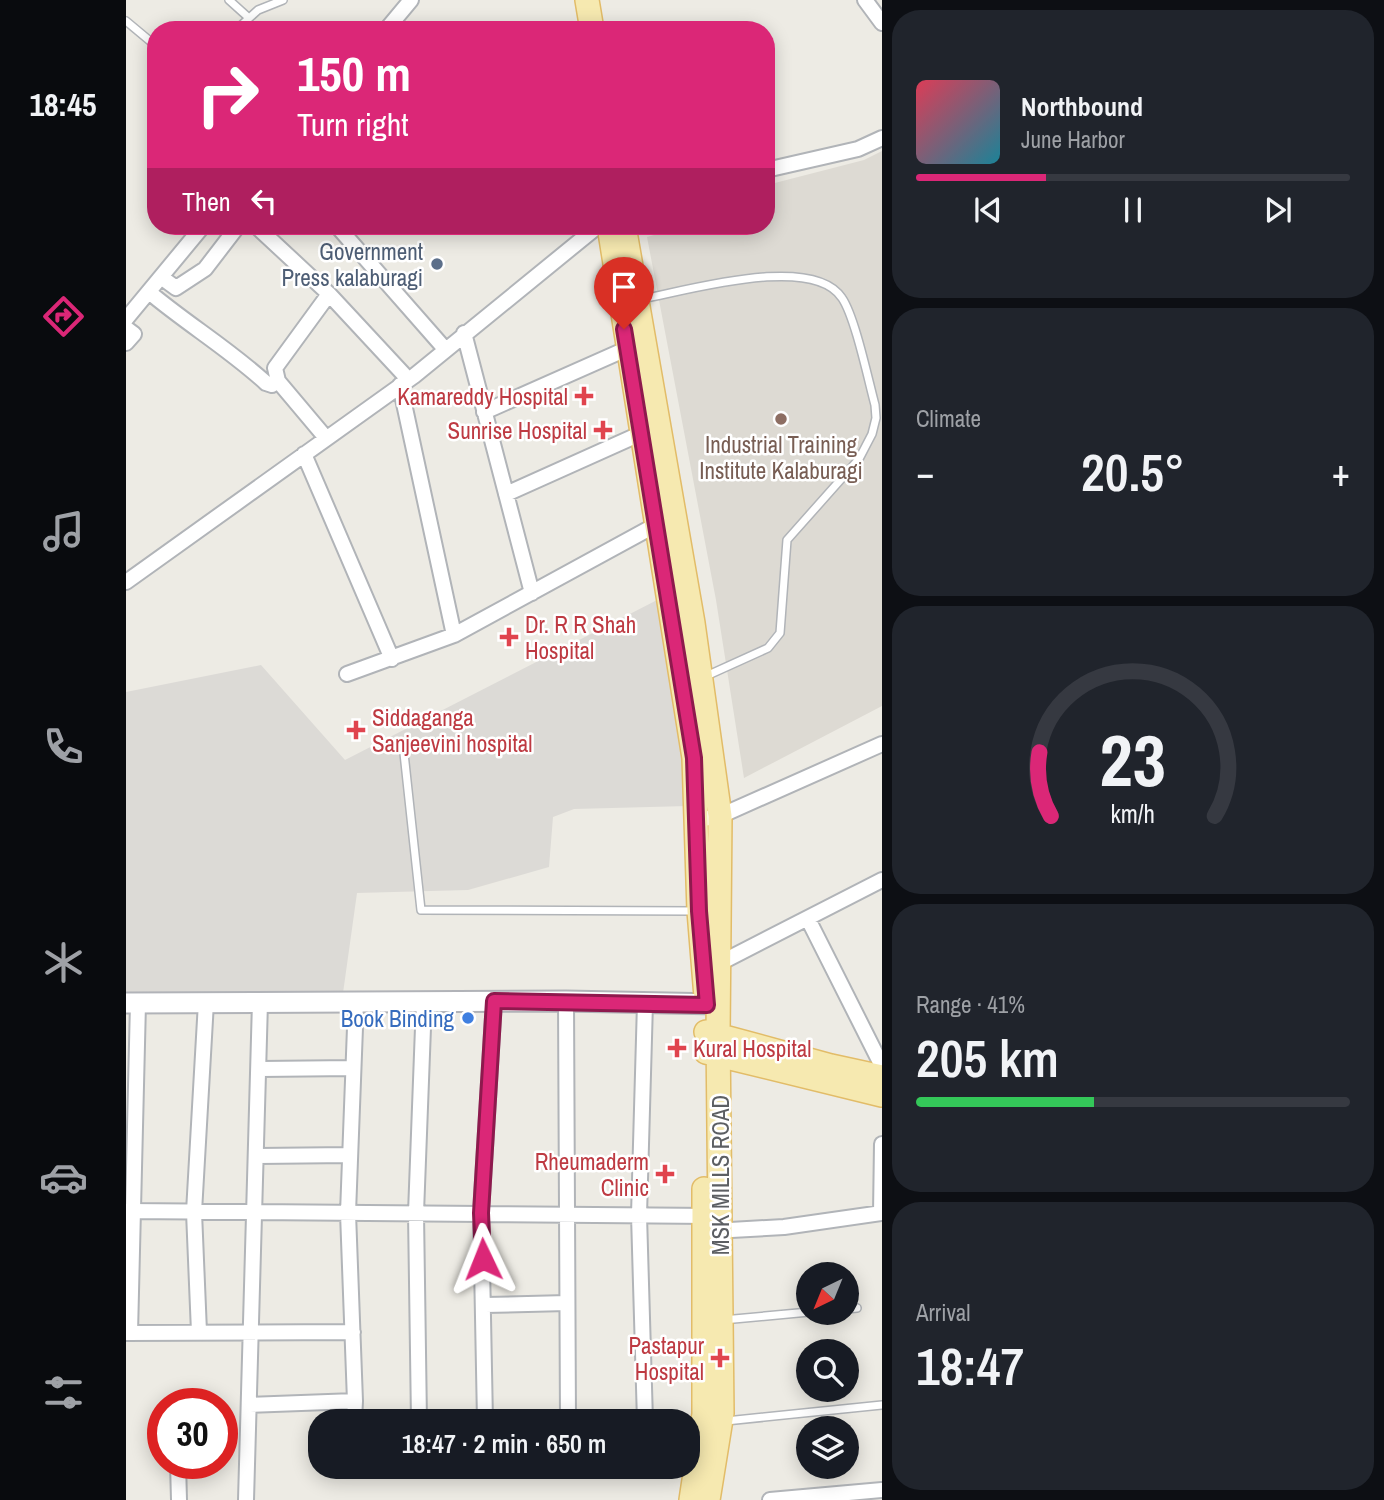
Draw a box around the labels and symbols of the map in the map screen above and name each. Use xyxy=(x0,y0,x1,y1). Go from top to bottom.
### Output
place label: Government Press kalaburagi xyxy=(281,236,423,293)
marker: Government Press kalaburagi xyxy=(429,256,445,272)
pin xyxy=(594,257,654,329)
place label: Kamareddy Hospital xyxy=(397,381,568,412)
marker: Kamareddy Hospital xyxy=(574,386,594,406)
marker: Industrial Training Institute Kalaburagi xyxy=(773,411,789,427)
place label: Sunrise Hospital xyxy=(448,415,587,446)
marker: Sunrise Hospital xyxy=(593,420,613,440)
place label: Industrial Training Institute Kalaburagi xyxy=(699,429,863,486)
place label: Dr. R R Shah Hospital xyxy=(525,609,636,666)
marker: Dr. R R Shah Hospital xyxy=(499,627,519,647)
place label: Siddaganga Sanjeevini hospital xyxy=(372,702,532,759)
marker: Siddaganga Sanjeevini hospital xyxy=(346,720,366,740)
place label: Book Binding xyxy=(341,1003,454,1034)
marker: Book Binding xyxy=(460,1010,476,1026)
place label: Kural Hospital xyxy=(693,1033,811,1064)
marker: Kural Hospital xyxy=(667,1038,687,1058)
street label: MSK MILLS ROAD xyxy=(705,1095,736,1255)
place label: Rheumaderm Clinic xyxy=(535,1146,649,1203)
marker: Rheumaderm Clinic xyxy=(655,1164,675,1184)
position arrow xyxy=(446,1222,520,1296)
north arrow xyxy=(796,1262,859,1325)
place label: Pastapur Hospital xyxy=(629,1330,705,1387)
marker: Pastapur Hospital xyxy=(710,1348,730,1368)
speed limit sign: 30 xyxy=(147,1388,238,1479)

